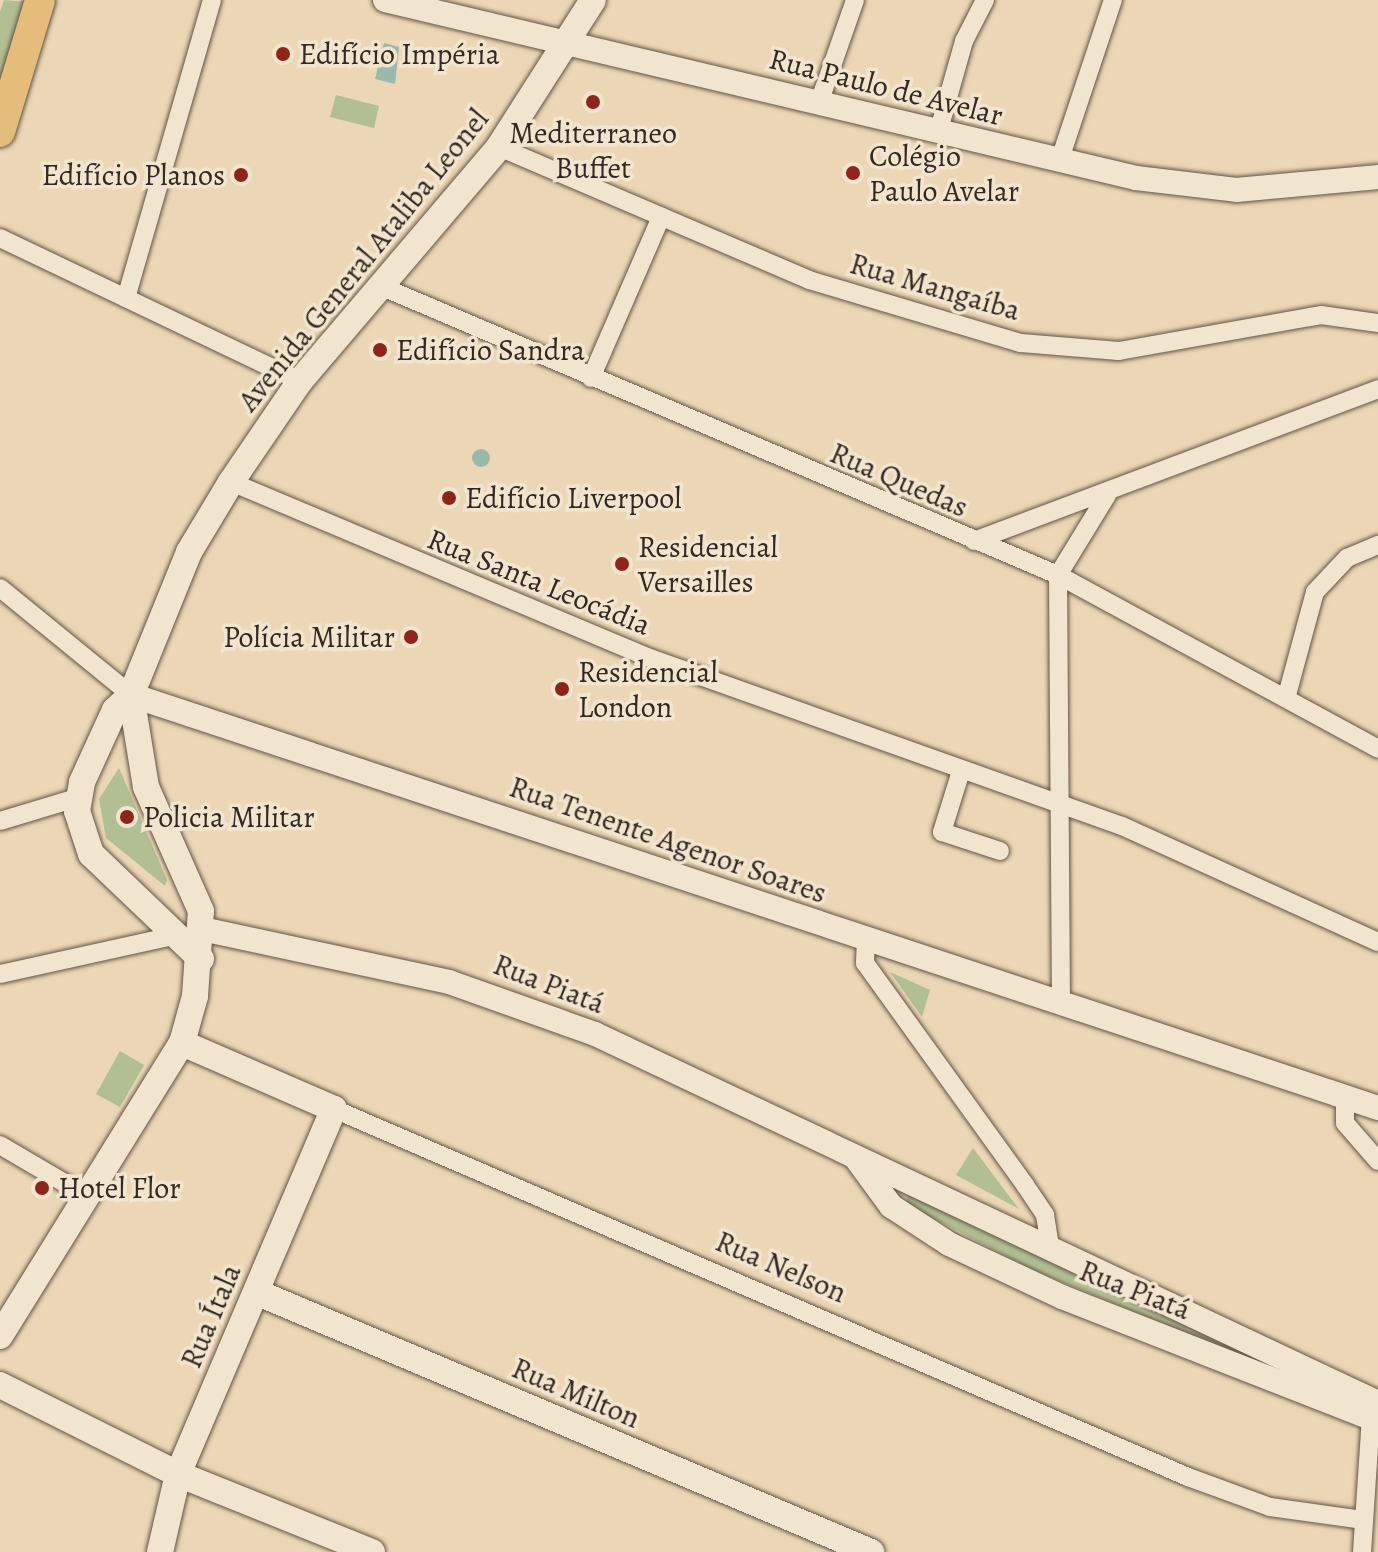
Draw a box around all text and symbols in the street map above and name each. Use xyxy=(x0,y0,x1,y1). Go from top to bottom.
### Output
place label: Edifício Impéria xyxy=(299,36,500,72)
street label: Rua Paulo de Avelar xyxy=(765,41,1007,133)
marker: Edifício Impéria xyxy=(274,45,292,63)
marker: Mediterraneo Buffet xyxy=(584,93,602,111)
street label: Avenida General Ataliba Leonel xyxy=(230,102,496,418)
place label: Mediterraneo Buffet xyxy=(509,115,677,186)
place label: Colégio Paulo Avelar xyxy=(869,138,1019,208)
place label: Edifício Planos xyxy=(42,157,225,193)
marker: Colégio Paulo Avelar xyxy=(844,164,862,182)
marker: Edifício Planos xyxy=(232,166,250,184)
street label: Rua Mangaíba xyxy=(846,246,1024,328)
place label: Edifício Sandra xyxy=(396,332,585,368)
marker: Edifício Sandra xyxy=(371,341,389,359)
street label: Rua Quedas xyxy=(825,435,973,525)
place label: Edifício Liverpool xyxy=(465,480,681,516)
marker: Edifício Liverpool xyxy=(440,489,458,507)
street label: Rua Santa Leocádia xyxy=(422,521,656,643)
place label: Residencial Versailles xyxy=(638,529,778,600)
marker: Residencial Versailles xyxy=(613,555,631,573)
place label: Polícia Militar xyxy=(223,619,395,655)
marker: Polícia Militar xyxy=(402,628,420,646)
place label: Residencial London xyxy=(578,654,718,724)
marker: Residencial London xyxy=(553,680,571,698)
street label: Rua Tenente Agenor Soares xyxy=(505,769,831,911)
place label: Policia Militar xyxy=(143,799,315,835)
marker: Policia Militar xyxy=(118,808,136,826)
street label: Rua Piatá xyxy=(488,946,610,1022)
place label: Hotel Flor xyxy=(58,1170,181,1206)
marker: Hotel Flor xyxy=(33,1179,51,1197)
street label: Rua Nelson xyxy=(710,1223,852,1311)
street label: Rua Piatá xyxy=(1074,1252,1196,1328)
street label: Rua Ítala xyxy=(173,1259,249,1373)
street label: Rua Milton xyxy=(506,1350,646,1436)

